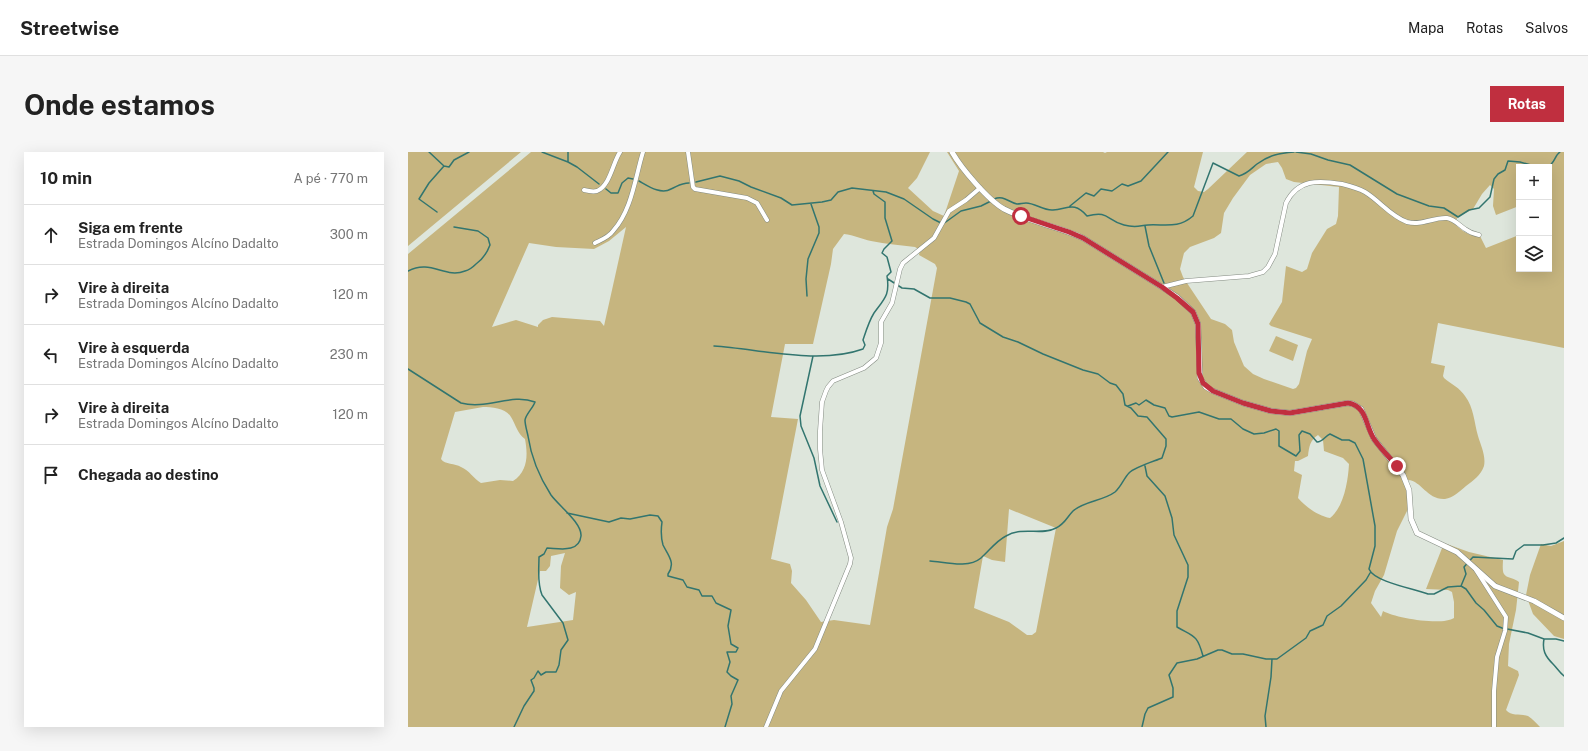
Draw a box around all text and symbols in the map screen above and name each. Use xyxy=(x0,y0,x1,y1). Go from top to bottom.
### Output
text: Streetwise xyxy=(20,17,119,39)
text: Mapa xyxy=(1408,20,1444,36)
text: Rotas xyxy=(1466,20,1503,36)
text: Salvos xyxy=(1525,20,1568,36)
button: Rotas xyxy=(1490,86,1564,122)
text: Onde estamos xyxy=(24,88,215,121)
map controls xyxy=(1516,164,1552,272)
button: + xyxy=(1516,164,1552,200)
text: 10 min xyxy=(40,168,92,188)
text: A pé · 770 m xyxy=(293,171,368,186)
button: − xyxy=(1516,200,1552,236)
route start xyxy=(1012,207,1030,225)
text: Siga em frente xyxy=(78,219,183,236)
icon: ahead xyxy=(40,224,62,246)
text: 300 m xyxy=(330,227,368,242)
text: Estrada Domingos Alcíno Dadalto xyxy=(78,236,279,251)
button: layers xyxy=(1516,236,1552,272)
text: Vire à direita xyxy=(78,279,169,296)
icon: right xyxy=(40,284,62,306)
text: 120 m xyxy=(333,287,368,302)
text: Estrada Domingos Alcíno Dadalto xyxy=(78,296,279,311)
text: Vire à esquerda xyxy=(78,339,190,356)
icon: left xyxy=(40,344,62,366)
text: 230 m xyxy=(330,347,368,362)
text: Estrada Domingos Alcíno Dadalto xyxy=(78,356,279,371)
text: Vire à direita xyxy=(78,399,169,416)
icon: right xyxy=(40,404,62,426)
text: 120 m xyxy=(333,407,368,422)
text: Estrada Domingos Alcíno Dadalto xyxy=(78,416,279,431)
route end xyxy=(1388,457,1406,475)
icon: arrive xyxy=(40,464,62,486)
text: Chegada ao destino xyxy=(78,466,219,483)

